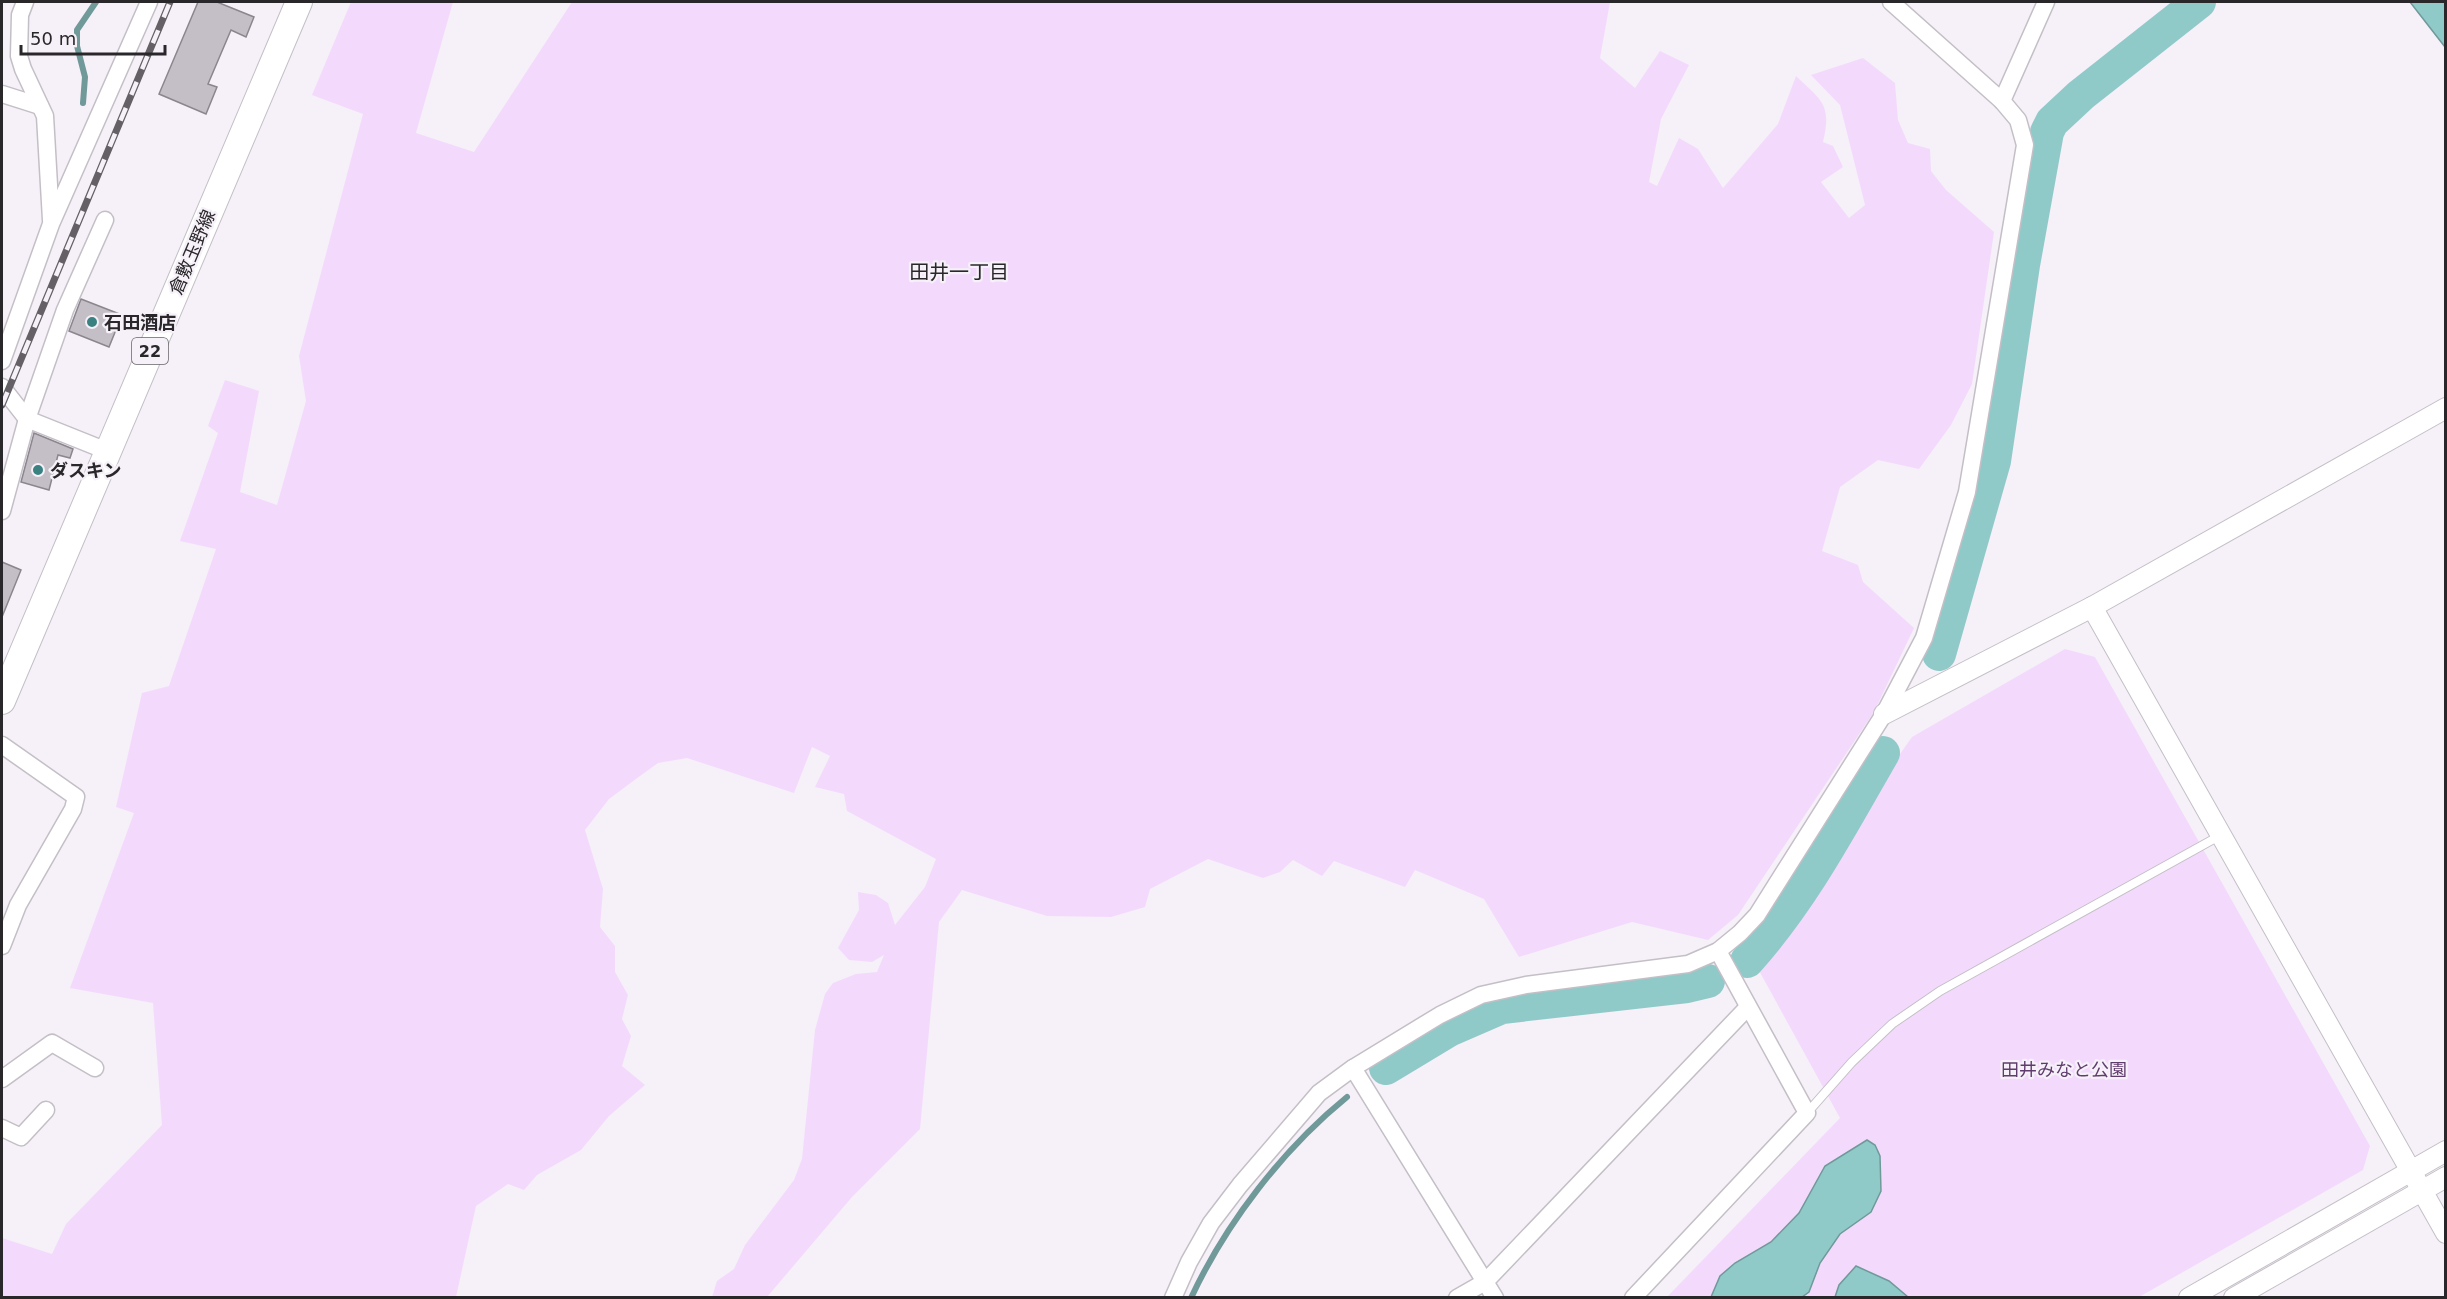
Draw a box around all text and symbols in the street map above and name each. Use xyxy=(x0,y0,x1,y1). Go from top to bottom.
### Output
scale bar xyxy=(21,18,165,56)
text: 50 m xyxy=(30,28,76,49)
street label: 倉敷玉野線 xyxy=(165,206,219,298)
district label: 田井一丁目 xyxy=(909,260,1009,284)
place label: 石田酒店 xyxy=(104,312,176,333)
marker: 石田酒店 xyxy=(85,315,99,329)
road number: 22 xyxy=(132,338,168,364)
place label: ダスキン xyxy=(50,460,121,481)
marker: ダスキン xyxy=(31,463,45,477)
park label: 田井みなと公園 xyxy=(2001,1059,2127,1080)

